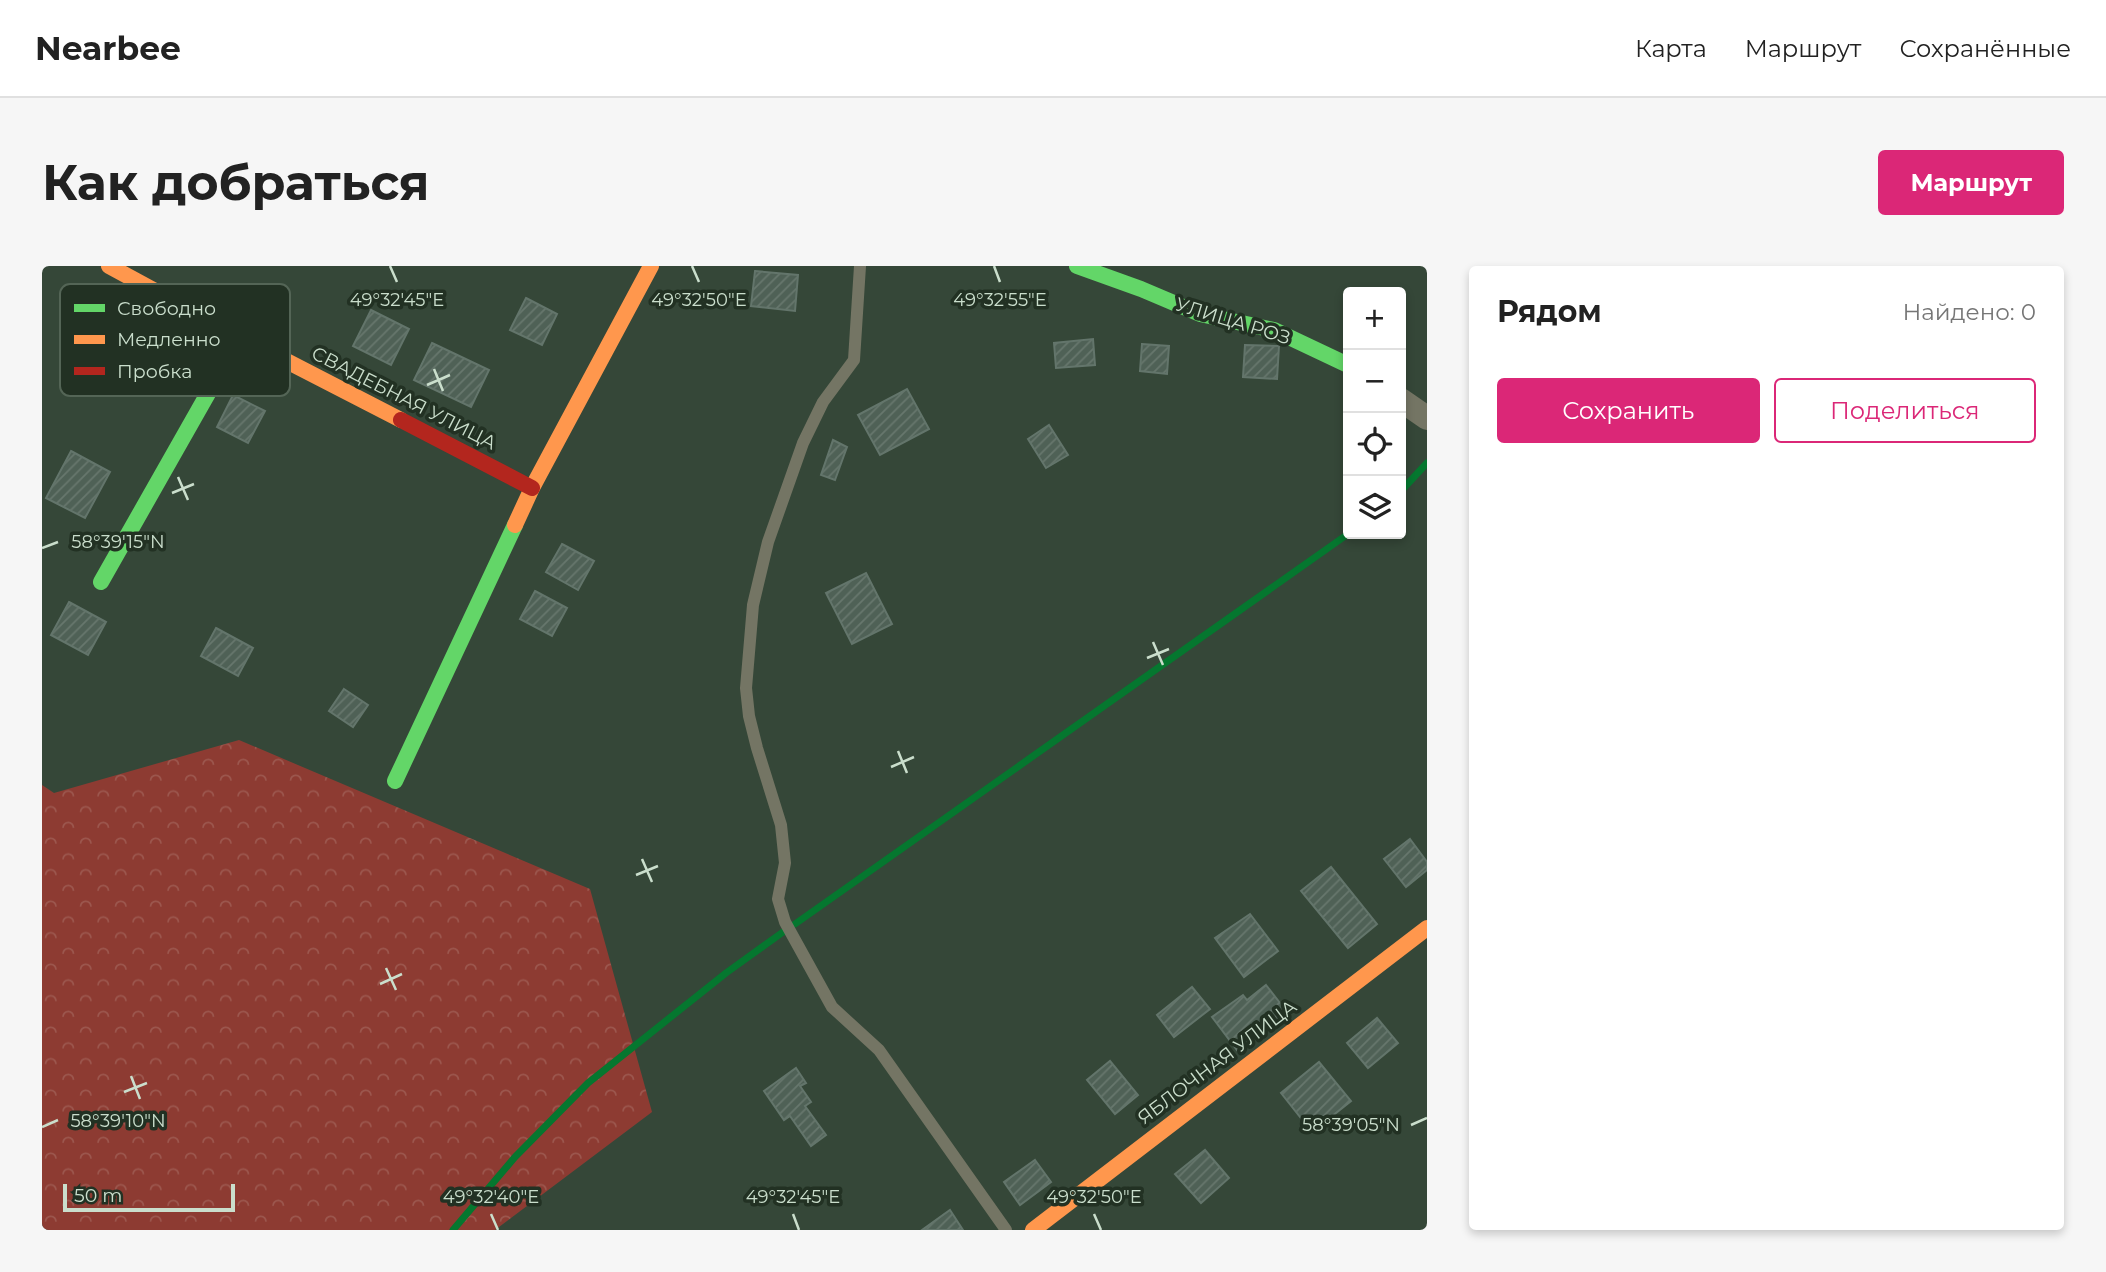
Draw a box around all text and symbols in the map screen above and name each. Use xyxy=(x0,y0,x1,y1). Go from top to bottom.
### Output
text: Nearbee xyxy=(35,28,181,68)
text: Карта xyxy=(1635,34,1707,63)
text: Маршрут xyxy=(1745,34,1861,63)
text: Сохранённые xyxy=(1899,34,2071,63)
button: Маршрут xyxy=(1878,150,2064,215)
text: Как добраться xyxy=(42,153,430,212)
legend xyxy=(60,284,290,396)
map controls xyxy=(1343,287,1406,539)
button: + xyxy=(1343,287,1406,350)
text: 49°32'45"E xyxy=(350,289,444,311)
text: 49°32'50"E xyxy=(651,289,747,311)
text: 49°32'55"E xyxy=(953,289,1047,311)
street label: УЛИЦА РОЗ xyxy=(1173,293,1293,349)
text: Рядом xyxy=(1497,293,1602,330)
text: Свободно xyxy=(117,297,216,320)
text: Найдено: 0 xyxy=(1902,298,2036,326)
text: Медленно xyxy=(117,328,221,351)
street label: СВАДЕБНАЯ УЛИЦА xyxy=(308,341,500,455)
button: − xyxy=(1343,350,1406,413)
text: Пробка xyxy=(117,360,192,383)
button: Сохранить xyxy=(1497,378,1760,443)
button: Поделиться xyxy=(1774,378,2036,443)
button: locate xyxy=(1343,413,1406,476)
button: layers xyxy=(1343,476,1406,539)
text: 58°39'15"N xyxy=(71,531,165,553)
street label: ЯБЛОЧНАЯ УЛИЦА xyxy=(1133,995,1301,1129)
text: 58°39'10"N xyxy=(70,1110,166,1132)
text: 58°39'05"N xyxy=(1302,1114,1400,1136)
scale bar xyxy=(63,1181,234,1213)
text: 50 m xyxy=(74,1184,122,1207)
text: 49°32'40"E xyxy=(443,1186,539,1208)
text: 49°32'45"E xyxy=(746,1186,840,1208)
text: 49°32'50"E xyxy=(1046,1186,1142,1208)

